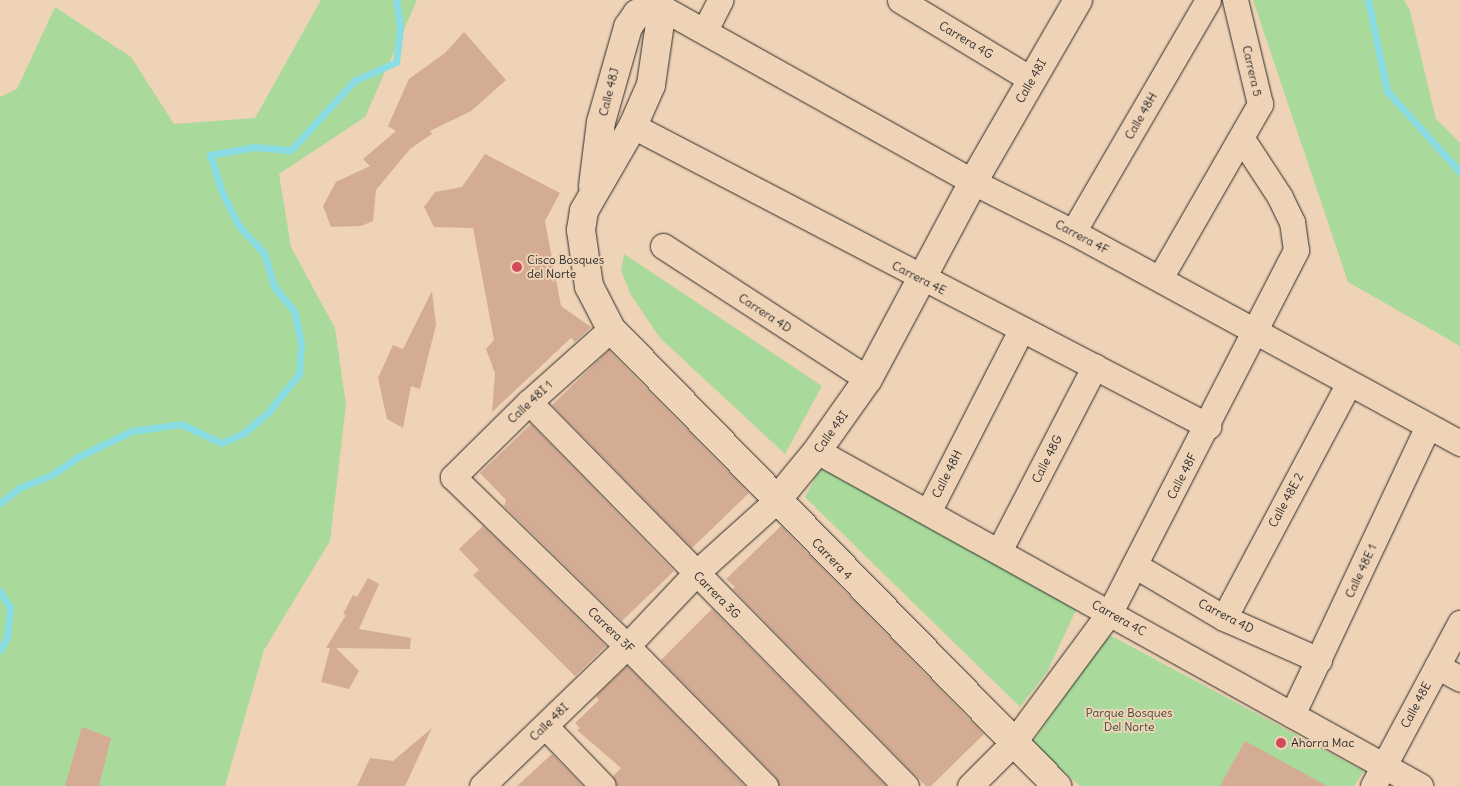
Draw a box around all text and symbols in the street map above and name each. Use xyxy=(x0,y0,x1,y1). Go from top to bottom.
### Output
street label: Carrera 4G xyxy=(936,18,996,62)
street label: Carrera 5 xyxy=(1239,44,1265,98)
street label: Calle 48I xyxy=(1013,56,1049,106)
street label: Calle 48J xyxy=(596,66,622,118)
street label: Calle 48H xyxy=(1122,90,1160,142)
street label: Carrera 4F xyxy=(1053,217,1111,257)
place label: Cisco Bosques del Norte xyxy=(527,253,604,281)
street label: Carrera 4E xyxy=(889,258,949,298)
marker: Cisco Bosques del Norte xyxy=(511,261,523,273)
street label: Carrera 4D xyxy=(736,290,794,336)
street label: Calle 48I 1 xyxy=(505,378,555,426)
street label: Calle 48I xyxy=(811,408,851,456)
street label: Calle 48G xyxy=(1029,433,1065,485)
street label: Calle 48H xyxy=(929,448,965,500)
street label: Calle 48F xyxy=(1164,450,1200,502)
street label: Calle 48E 2 xyxy=(1266,470,1306,530)
street label: Carrera 4 xyxy=(809,535,855,583)
street label: Calle 48E 1 xyxy=(1342,542,1380,600)
street label: Carrera 3G xyxy=(691,569,743,621)
street label: Carrera 4D xyxy=(1196,596,1256,636)
street label: Carrera 4C xyxy=(1089,597,1149,639)
street label: Carrera 3F xyxy=(585,604,637,656)
street label: Calle 48E xyxy=(1398,679,1434,731)
street label: Calle 48I xyxy=(527,700,571,744)
park label: Parque Bosques Del Norte xyxy=(1085,706,1173,734)
place label: Ahorra Mac xyxy=(1291,736,1354,750)
marker: Ahorra Mac xyxy=(1275,737,1287,749)

